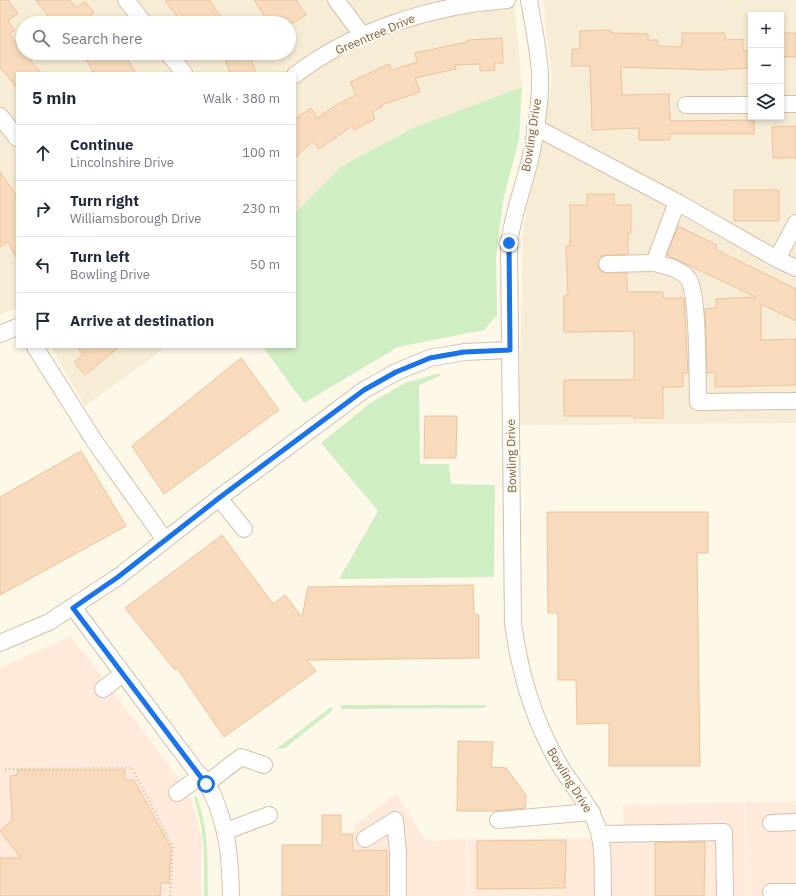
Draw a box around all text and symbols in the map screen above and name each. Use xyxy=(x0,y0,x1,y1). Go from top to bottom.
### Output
street label: Greentree Drive xyxy=(333,10,417,58)
map controls xyxy=(748,12,784,120)
button: + xyxy=(748,12,784,48)
search box xyxy=(16,16,296,60)
icon: search xyxy=(30,27,52,49)
text: Search here xyxy=(62,29,142,48)
button: − xyxy=(748,48,784,84)
button: layers xyxy=(748,84,784,120)
text: 5 min xyxy=(32,87,76,109)
text: Walk · 380 m xyxy=(203,90,280,107)
street label: Bowling Drive xyxy=(518,97,544,173)
text: Continue xyxy=(70,135,134,154)
icon: ahead xyxy=(32,142,54,164)
text: 100 m xyxy=(242,144,280,161)
text: Lincolnshire Drive xyxy=(70,154,174,171)
text: Turn right xyxy=(70,191,139,210)
icon: right xyxy=(32,198,54,220)
text: 230 m xyxy=(242,200,280,217)
text: Williamsborough Drive xyxy=(70,210,201,227)
route end xyxy=(500,234,518,252)
text: Turn left xyxy=(70,247,130,266)
icon: left xyxy=(32,254,54,276)
text: 50 m xyxy=(250,256,280,273)
text: Bowling Drive xyxy=(70,266,150,283)
icon: arrive xyxy=(32,310,54,332)
text: Arrive at destination xyxy=(70,311,214,330)
street label: Bowling Drive xyxy=(503,419,519,493)
street label: Bowling Drive xyxy=(544,745,596,816)
route start xyxy=(197,775,215,793)

